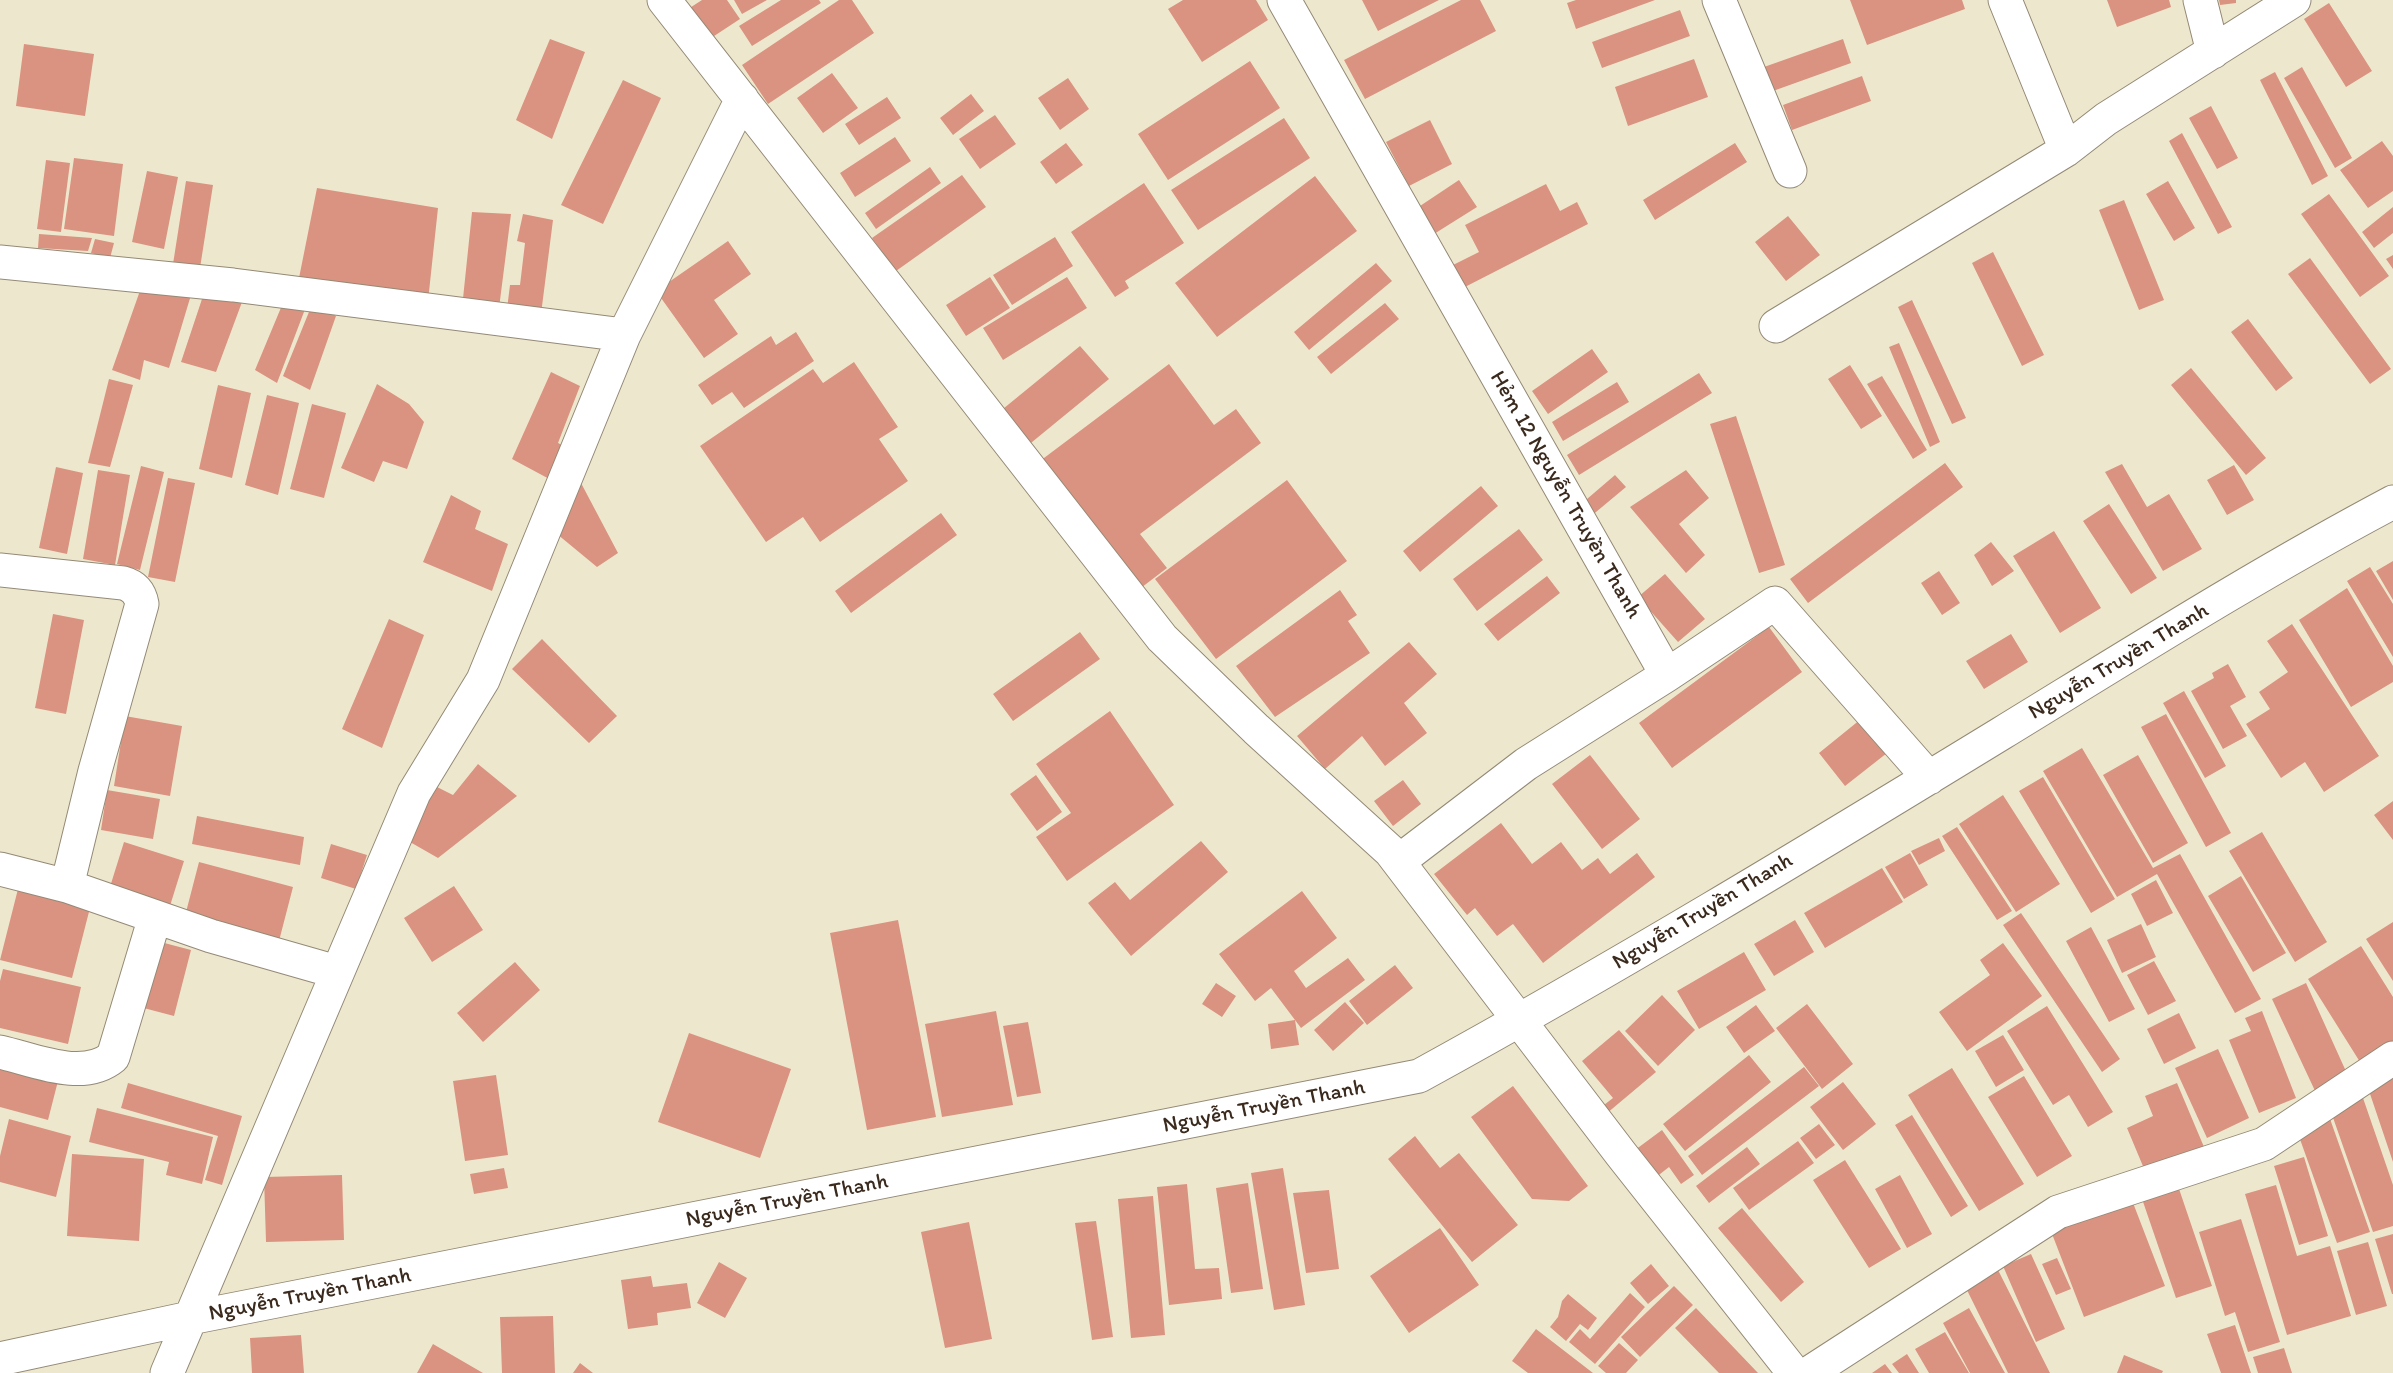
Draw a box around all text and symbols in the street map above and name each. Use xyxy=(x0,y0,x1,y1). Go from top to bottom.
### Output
street label: Hẻm 12 Nguyễn Truyền Thanh xyxy=(1483,367,1647,623)
street label: Nguyễn Truyền Thanh xyxy=(2024,598,2214,726)
street label: Nguyễn Truyền Thanh xyxy=(1608,848,1798,976)
street label: Nguyễn Truyền Thanh xyxy=(1161,1074,1367,1140)
street label: Nguyễn Truyền Thanh xyxy=(684,1168,890,1234)
street label: Nguyễn Truyền Thanh xyxy=(207,1262,413,1328)

